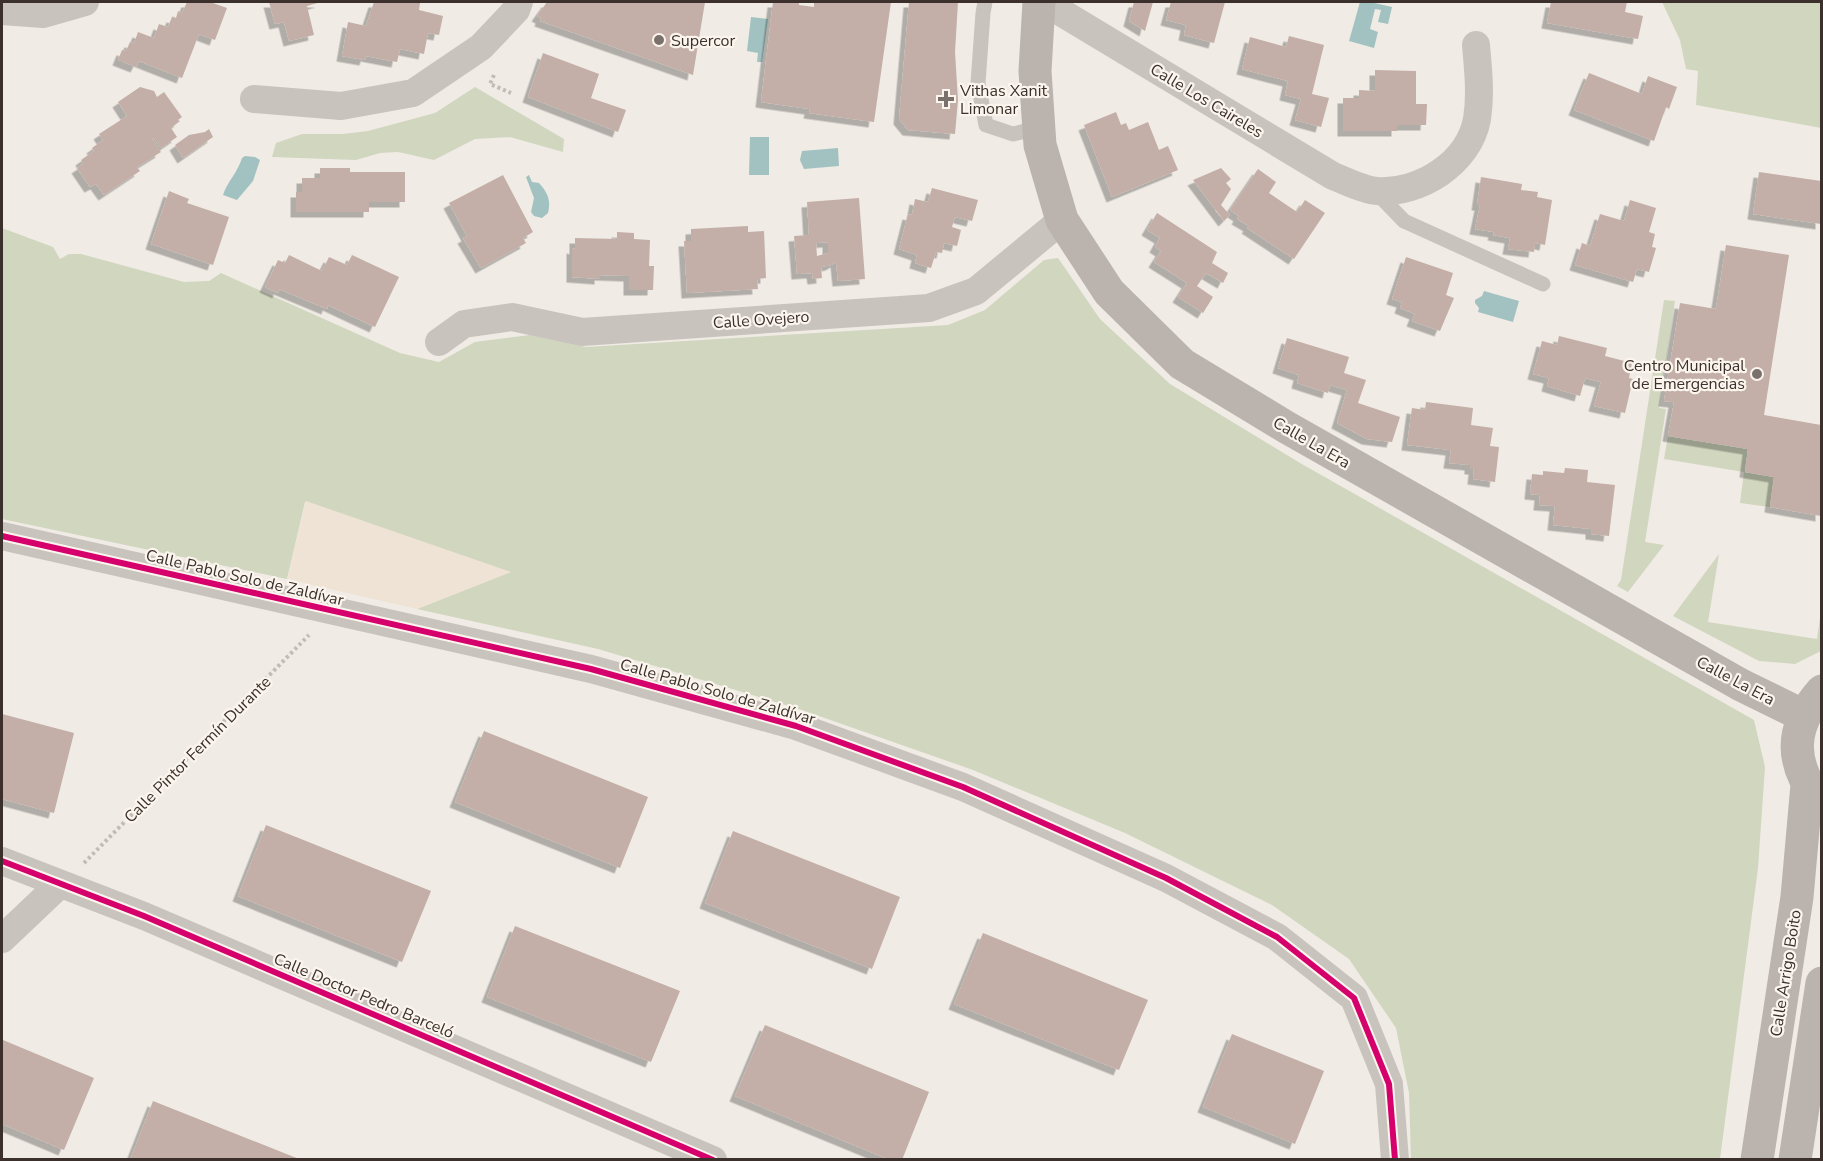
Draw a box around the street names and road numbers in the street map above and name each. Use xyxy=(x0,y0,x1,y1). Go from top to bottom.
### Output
street label: Calle Los Caireles xyxy=(1146,58,1267,143)
street label: Calle Ovejero xyxy=(712,306,810,334)
street label: Calle La Era xyxy=(1269,412,1354,474)
street label: Calle Pablo Solo de Zaldívar xyxy=(144,545,346,612)
street label: Calle La Era xyxy=(1693,651,1779,711)
street label: Calle Pablo Solo de Zaldívar xyxy=(617,654,818,730)
street label: Calle Pintor Fermín Durante xyxy=(119,671,276,828)
street label: Calle Arrigo Boito xyxy=(1765,908,1807,1038)
street label: Calle Doctor Pedro Barceló xyxy=(270,948,457,1044)

